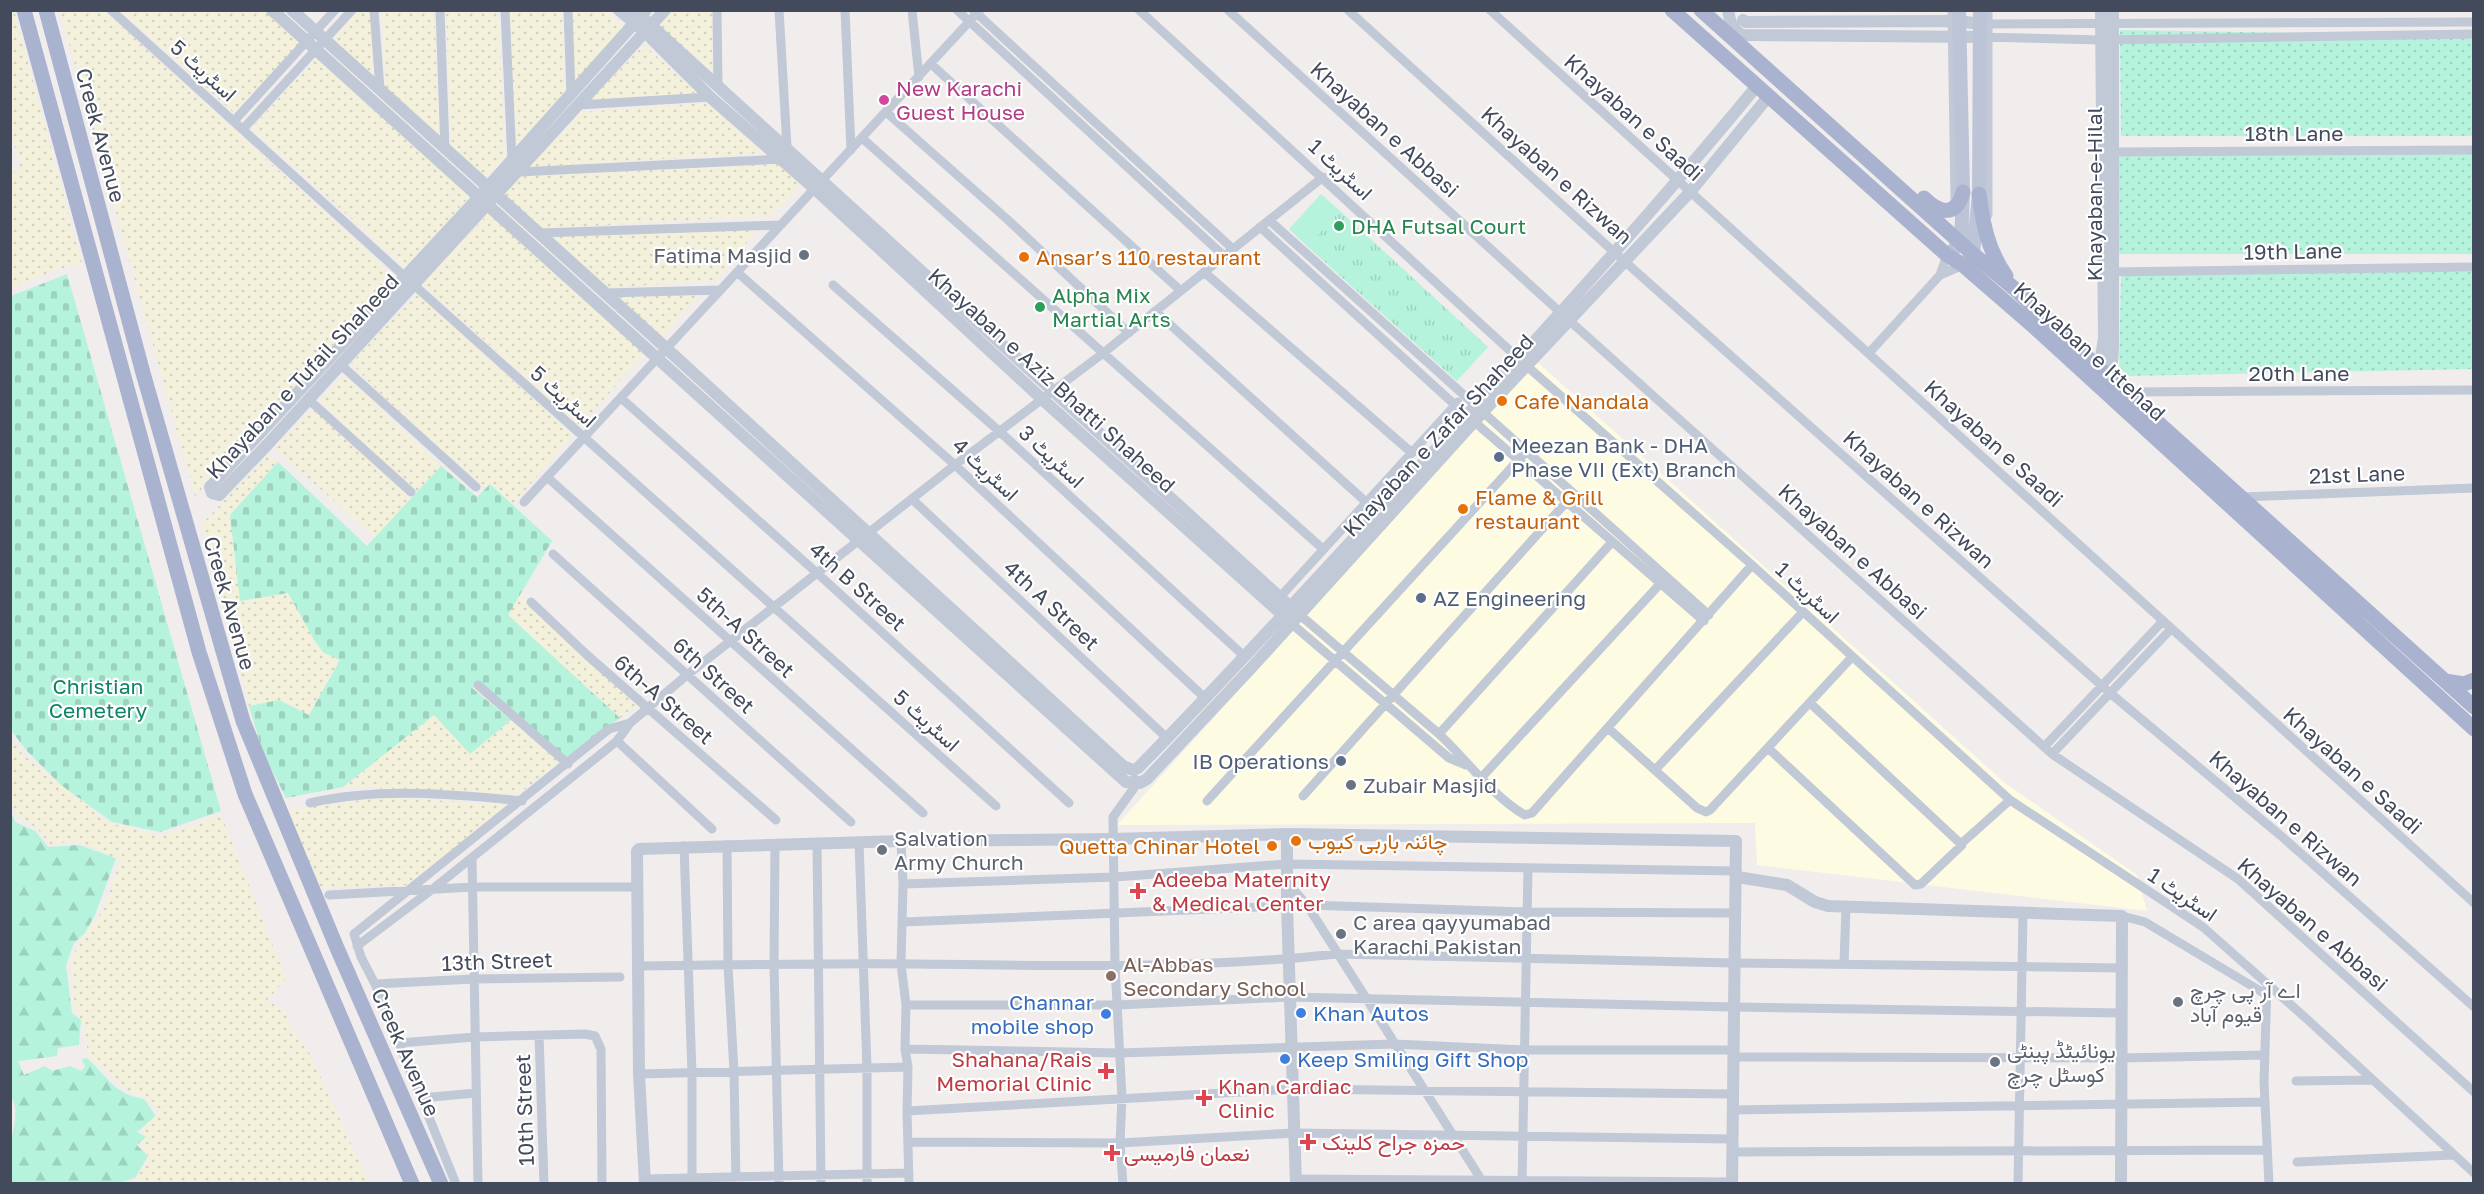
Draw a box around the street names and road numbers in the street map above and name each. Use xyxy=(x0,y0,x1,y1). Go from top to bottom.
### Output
street label: اسٹریٹ 5 xyxy=(165,34,242,107)
street label: Khayaban e Saadi xyxy=(1559,48,1709,186)
street label: Khayaban e Abbasi xyxy=(1305,56,1465,202)
street label: Creek Avenue xyxy=(71,65,131,205)
street label: Khayaban e Rizwan xyxy=(1476,100,1638,250)
street label: Khayaban-e-Hilal xyxy=(2081,107,2107,281)
street label: 18th Lane xyxy=(2245,120,2343,146)
street label: اسٹریٹ 1 xyxy=(1303,133,1378,206)
street label: 19th Lane xyxy=(2243,237,2343,265)
street label: Khayaban e Aziz Bhatti Shaheed xyxy=(923,262,1181,498)
street label: Khayaban e Tufail Shaheed xyxy=(200,268,404,484)
street label: Khayaban e Ittehad xyxy=(2009,276,2171,426)
street label: Khayaban e Zafar Shaheed xyxy=(1337,328,1539,542)
street label: اسٹریٹ 5 xyxy=(525,360,602,433)
street label: 20th Lane xyxy=(2249,360,2349,386)
street label: Khayaban e Saadi xyxy=(1919,374,2069,512)
street label: اسٹریٹ 3 xyxy=(1013,419,1090,494)
street label: Khayaban e Rizwan xyxy=(1838,424,2000,574)
street label: اسٹریٹ 4 xyxy=(947,432,1024,507)
street label: 21st Lane xyxy=(2308,459,2406,489)
street label: Khayaban e Abbasi xyxy=(1773,478,1933,624)
street label: Creek Avenue xyxy=(199,533,261,673)
street label: 4th B Street xyxy=(804,536,912,636)
street label: 4th A Street xyxy=(999,554,1105,656)
street label: اسٹریٹ 1 xyxy=(1770,556,1845,629)
street label: 5th-A Street xyxy=(692,581,800,683)
street label: 6th Street xyxy=(668,631,760,719)
street label: 6th-A Street xyxy=(609,649,719,749)
street label: اسٹریٹ 5 xyxy=(888,684,965,757)
street label: Khayaban e Saadi xyxy=(2278,701,2428,839)
street label: Khayaban e Rizwan xyxy=(2204,744,2368,892)
street label: Khayaban e Abbasi xyxy=(2232,852,2394,996)
street label: اسٹریٹ 1 xyxy=(2143,861,2223,927)
street label: 13th Street xyxy=(441,946,553,976)
street label: Creek Avenue xyxy=(366,984,446,1120)
street label: 10th Street xyxy=(509,1054,539,1166)

